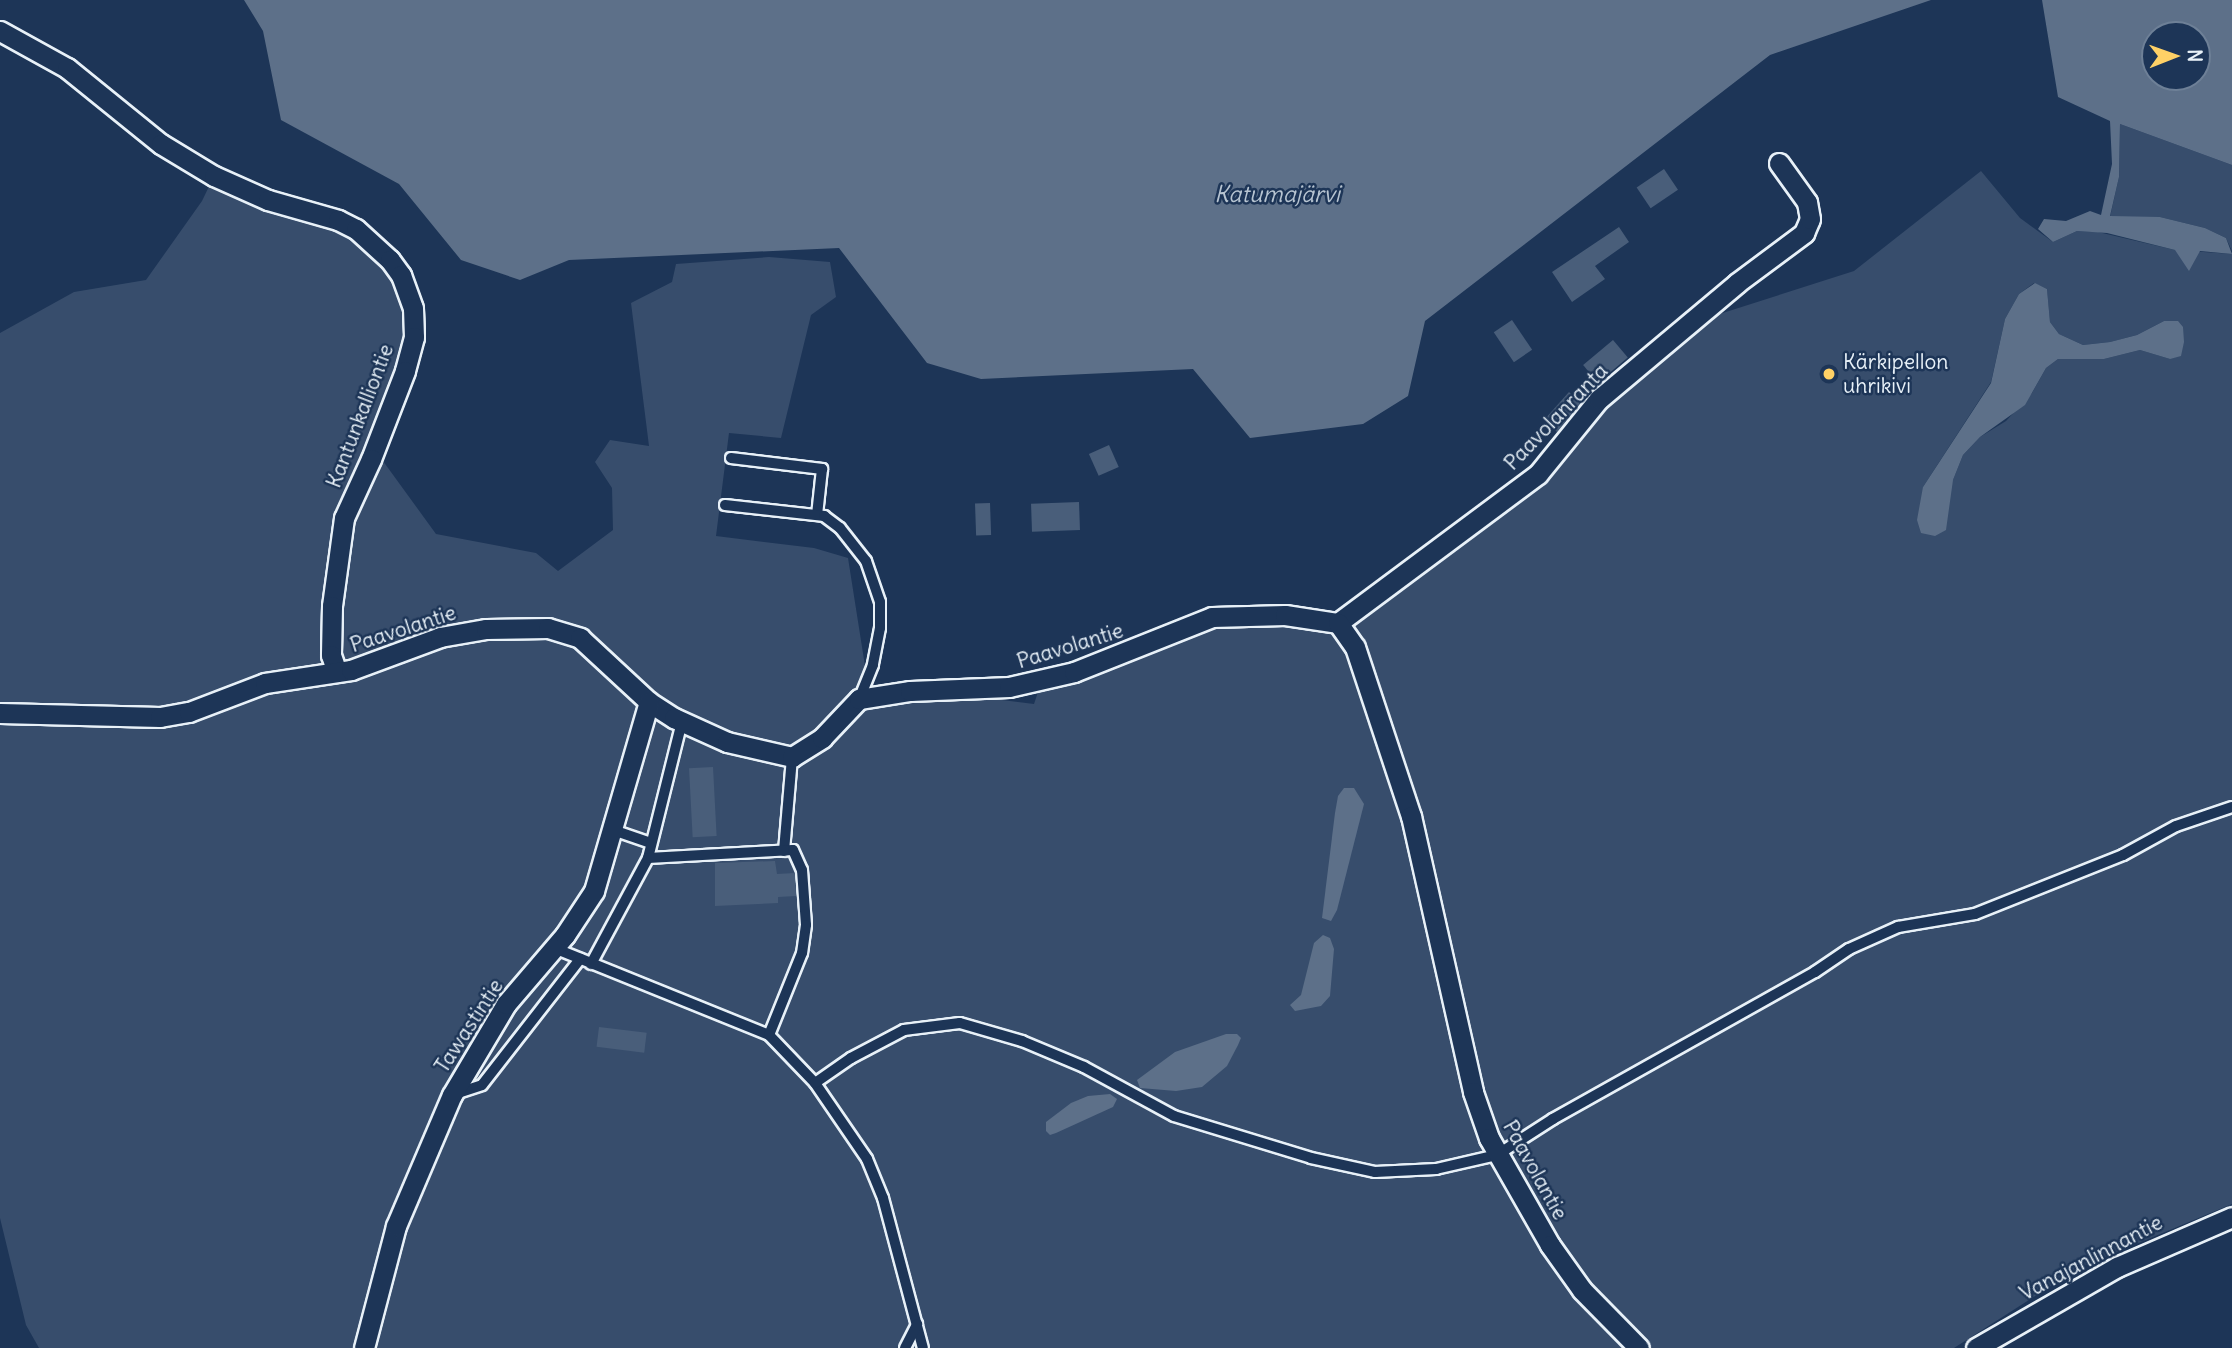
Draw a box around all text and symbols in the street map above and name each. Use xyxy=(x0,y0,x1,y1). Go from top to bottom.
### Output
north arrow xyxy=(2141,21,2211,91)
text: N xyxy=(2183,49,2207,62)
water label: Katumajärvi xyxy=(1214,180,1340,208)
street label: Kantunkalliontie xyxy=(321,341,399,491)
place label: Kärkipellon uhrikivi xyxy=(1843,349,1948,399)
street label: Paavolanranta xyxy=(1499,359,1613,475)
marker: Kärkipellon uhrikivi xyxy=(1821,366,1837,382)
street label: Paavolantie xyxy=(347,600,459,658)
street label: Paavolantie xyxy=(1014,618,1126,674)
street label: Tawastintie xyxy=(429,974,509,1078)
street label: Paavolantie xyxy=(1497,1116,1573,1224)
street label: Vanajanlinnantie xyxy=(2015,1210,2167,1306)

